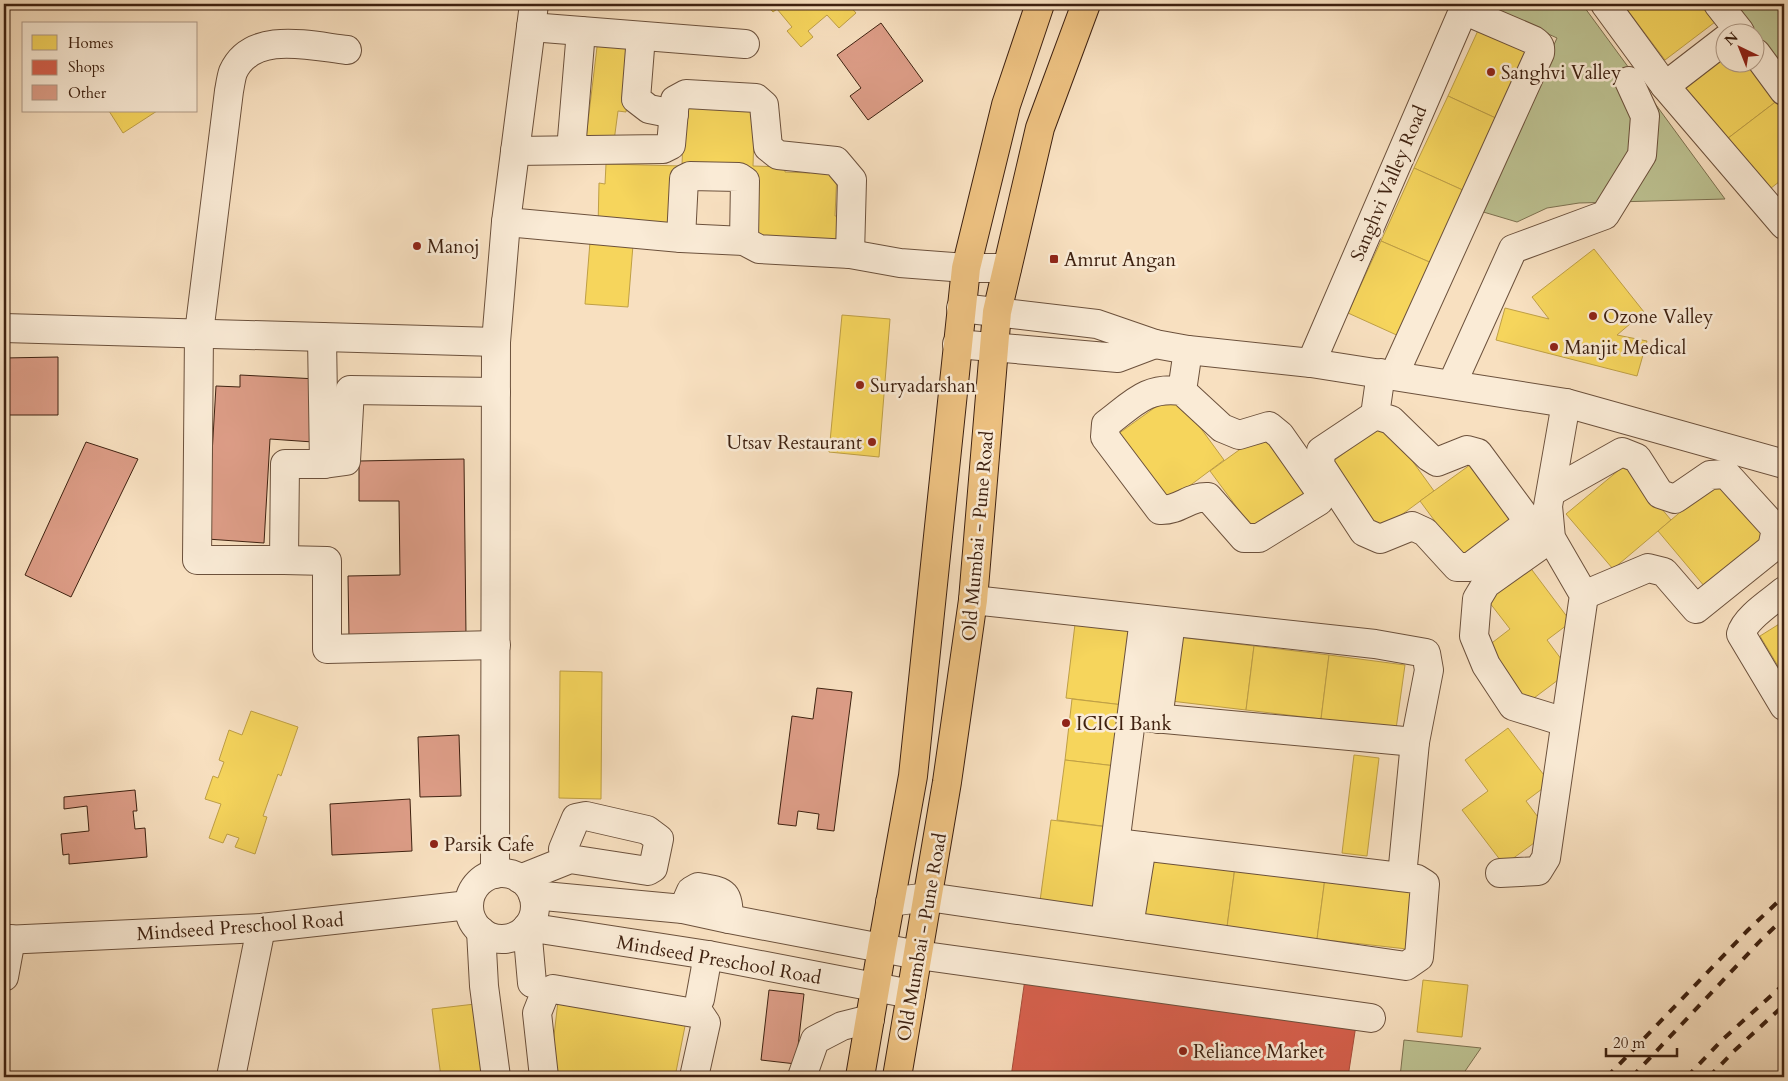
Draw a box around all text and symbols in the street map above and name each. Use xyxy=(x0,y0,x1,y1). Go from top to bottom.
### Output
legend xyxy=(22,22,198,112)
north arrow xyxy=(1716,22,1766,72)
text: N xyxy=(1721,28,1742,50)
text: Homes xyxy=(68,33,113,53)
text: Shops xyxy=(68,57,105,77)
place label: Sanghvi Valley xyxy=(1501,60,1621,86)
marker: Sanghvi Valley xyxy=(1485,66,1497,78)
text: Other xyxy=(68,83,107,103)
street label: Sanghvi Valley Road xyxy=(1344,101,1434,265)
place label: Manoj xyxy=(427,234,480,260)
marker: Manoj xyxy=(411,240,423,252)
place label: Amrut Angan xyxy=(1064,247,1176,273)
marker: Amrut Angan xyxy=(1048,253,1060,265)
place label: Ozone Valley xyxy=(1603,304,1713,330)
marker: Ozone Valley xyxy=(1587,310,1599,322)
place label: Manjit Medical xyxy=(1564,335,1687,361)
marker: Manjit Medical xyxy=(1548,341,1560,353)
place label: Suryadarshan xyxy=(870,373,976,399)
marker: Suryadarshan xyxy=(854,379,866,391)
place label: Utsav Restaurant xyxy=(726,430,862,456)
street label: Old Mumbai - Pune Road xyxy=(956,430,1000,642)
marker: Utsav Restaurant xyxy=(866,436,878,448)
place label: ICICI Bank xyxy=(1076,711,1173,737)
marker: ICICI Bank xyxy=(1060,717,1072,729)
street label: Old Mumbai - Pune Road xyxy=(891,831,953,1043)
place label: Parsik Cafe xyxy=(444,832,535,858)
marker: Parsik Cafe xyxy=(428,838,440,850)
street label: Mindseed Preschool Road xyxy=(136,907,344,947)
street label: Mindseed Preschool Road xyxy=(614,929,823,991)
scale bar xyxy=(1606,1026,1677,1058)
text: 20 m xyxy=(1613,1033,1645,1053)
place label: Reliance Market xyxy=(1193,1039,1324,1065)
marker: Reliance Market xyxy=(1177,1045,1189,1057)

